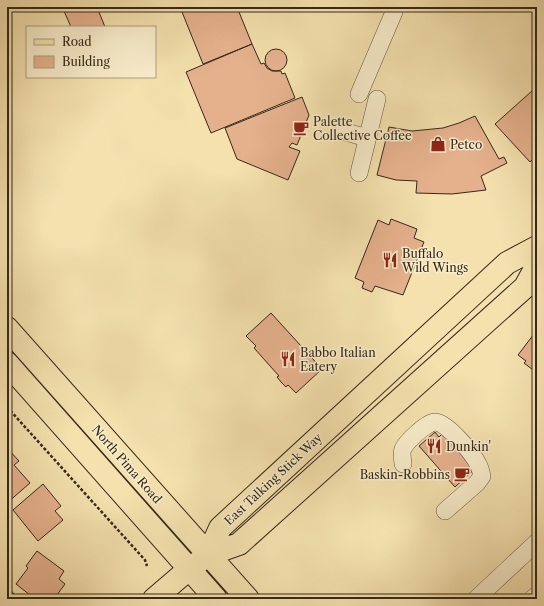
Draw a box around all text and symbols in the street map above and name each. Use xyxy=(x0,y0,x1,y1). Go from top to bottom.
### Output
legend xyxy=(26,26,156,78)
text: Road xyxy=(62,34,92,49)
text: Building xyxy=(62,54,110,69)
place label: Palette Collective Coffee xyxy=(313,114,412,143)
cafe icon: Palette Collective Coffee xyxy=(292,119,310,137)
shop icon: Petco xyxy=(429,135,447,153)
place label: Petco xyxy=(450,137,482,152)
place label: Buffalo Wild Wings xyxy=(401,246,468,275)
restaurant icon: Buffalo Wild Wings xyxy=(381,251,399,269)
place label: Babbo Italian Eatery xyxy=(300,345,376,374)
restaurant icon: Babbo Italian Eatery xyxy=(279,350,297,368)
street label: North Pima Road xyxy=(89,422,166,507)
street label: East Talking Stick Way xyxy=(221,430,325,528)
restaurant icon: Dunkin' xyxy=(425,437,443,455)
place label: Dunkin' xyxy=(446,439,491,454)
cafe icon: Baskin-Robbins xyxy=(453,465,471,483)
place label: Baskin-Robbins xyxy=(360,467,450,482)

